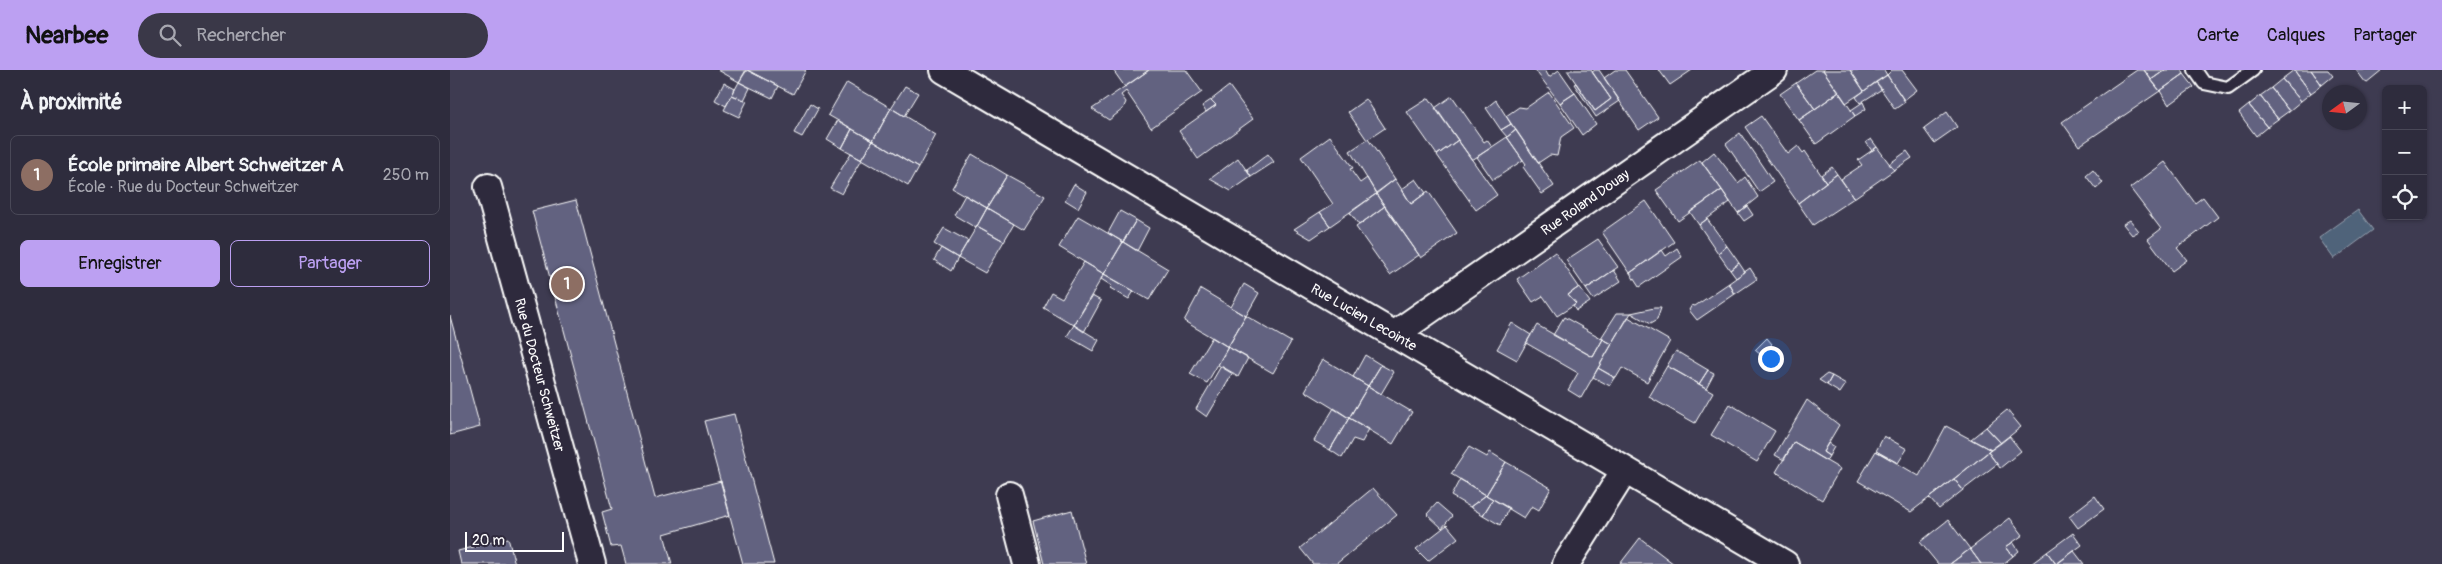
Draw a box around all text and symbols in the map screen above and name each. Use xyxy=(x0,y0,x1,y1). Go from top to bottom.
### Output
search box xyxy=(138,13,488,58)
text: Nearbee xyxy=(25,21,108,50)
icon: search xyxy=(156,21,184,49)
text: Rechercher xyxy=(196,23,286,47)
text: Carte xyxy=(2197,24,2239,47)
text: Calques xyxy=(2267,24,2325,47)
text: Partager xyxy=(2353,24,2417,47)
north arrow xyxy=(2322,85,2367,130)
map controls xyxy=(2382,85,2427,220)
button: + xyxy=(2382,85,2427,130)
text: À proximité xyxy=(20,89,123,116)
button: − xyxy=(2382,130,2427,175)
text: École primaire Albert Schweitzer A xyxy=(68,153,344,177)
text: 1 xyxy=(34,165,40,185)
text: 250 m xyxy=(383,165,429,185)
street label: Rue Roland Douay xyxy=(1538,166,1633,239)
button: locate xyxy=(2382,175,2427,220)
text: École · Rue du Docteur Schweitzer xyxy=(68,177,299,197)
button: Enregistrer xyxy=(20,240,220,287)
button: Partager xyxy=(230,240,430,287)
pin: 1 xyxy=(551,265,583,303)
street label: Rue Lucien Lecointe xyxy=(1308,280,1420,355)
street label: Rue du Docteur Schweitzer xyxy=(511,296,568,454)
your location xyxy=(1758,346,1784,372)
scale bar xyxy=(465,529,564,552)
text: 20 m xyxy=(472,532,505,549)

